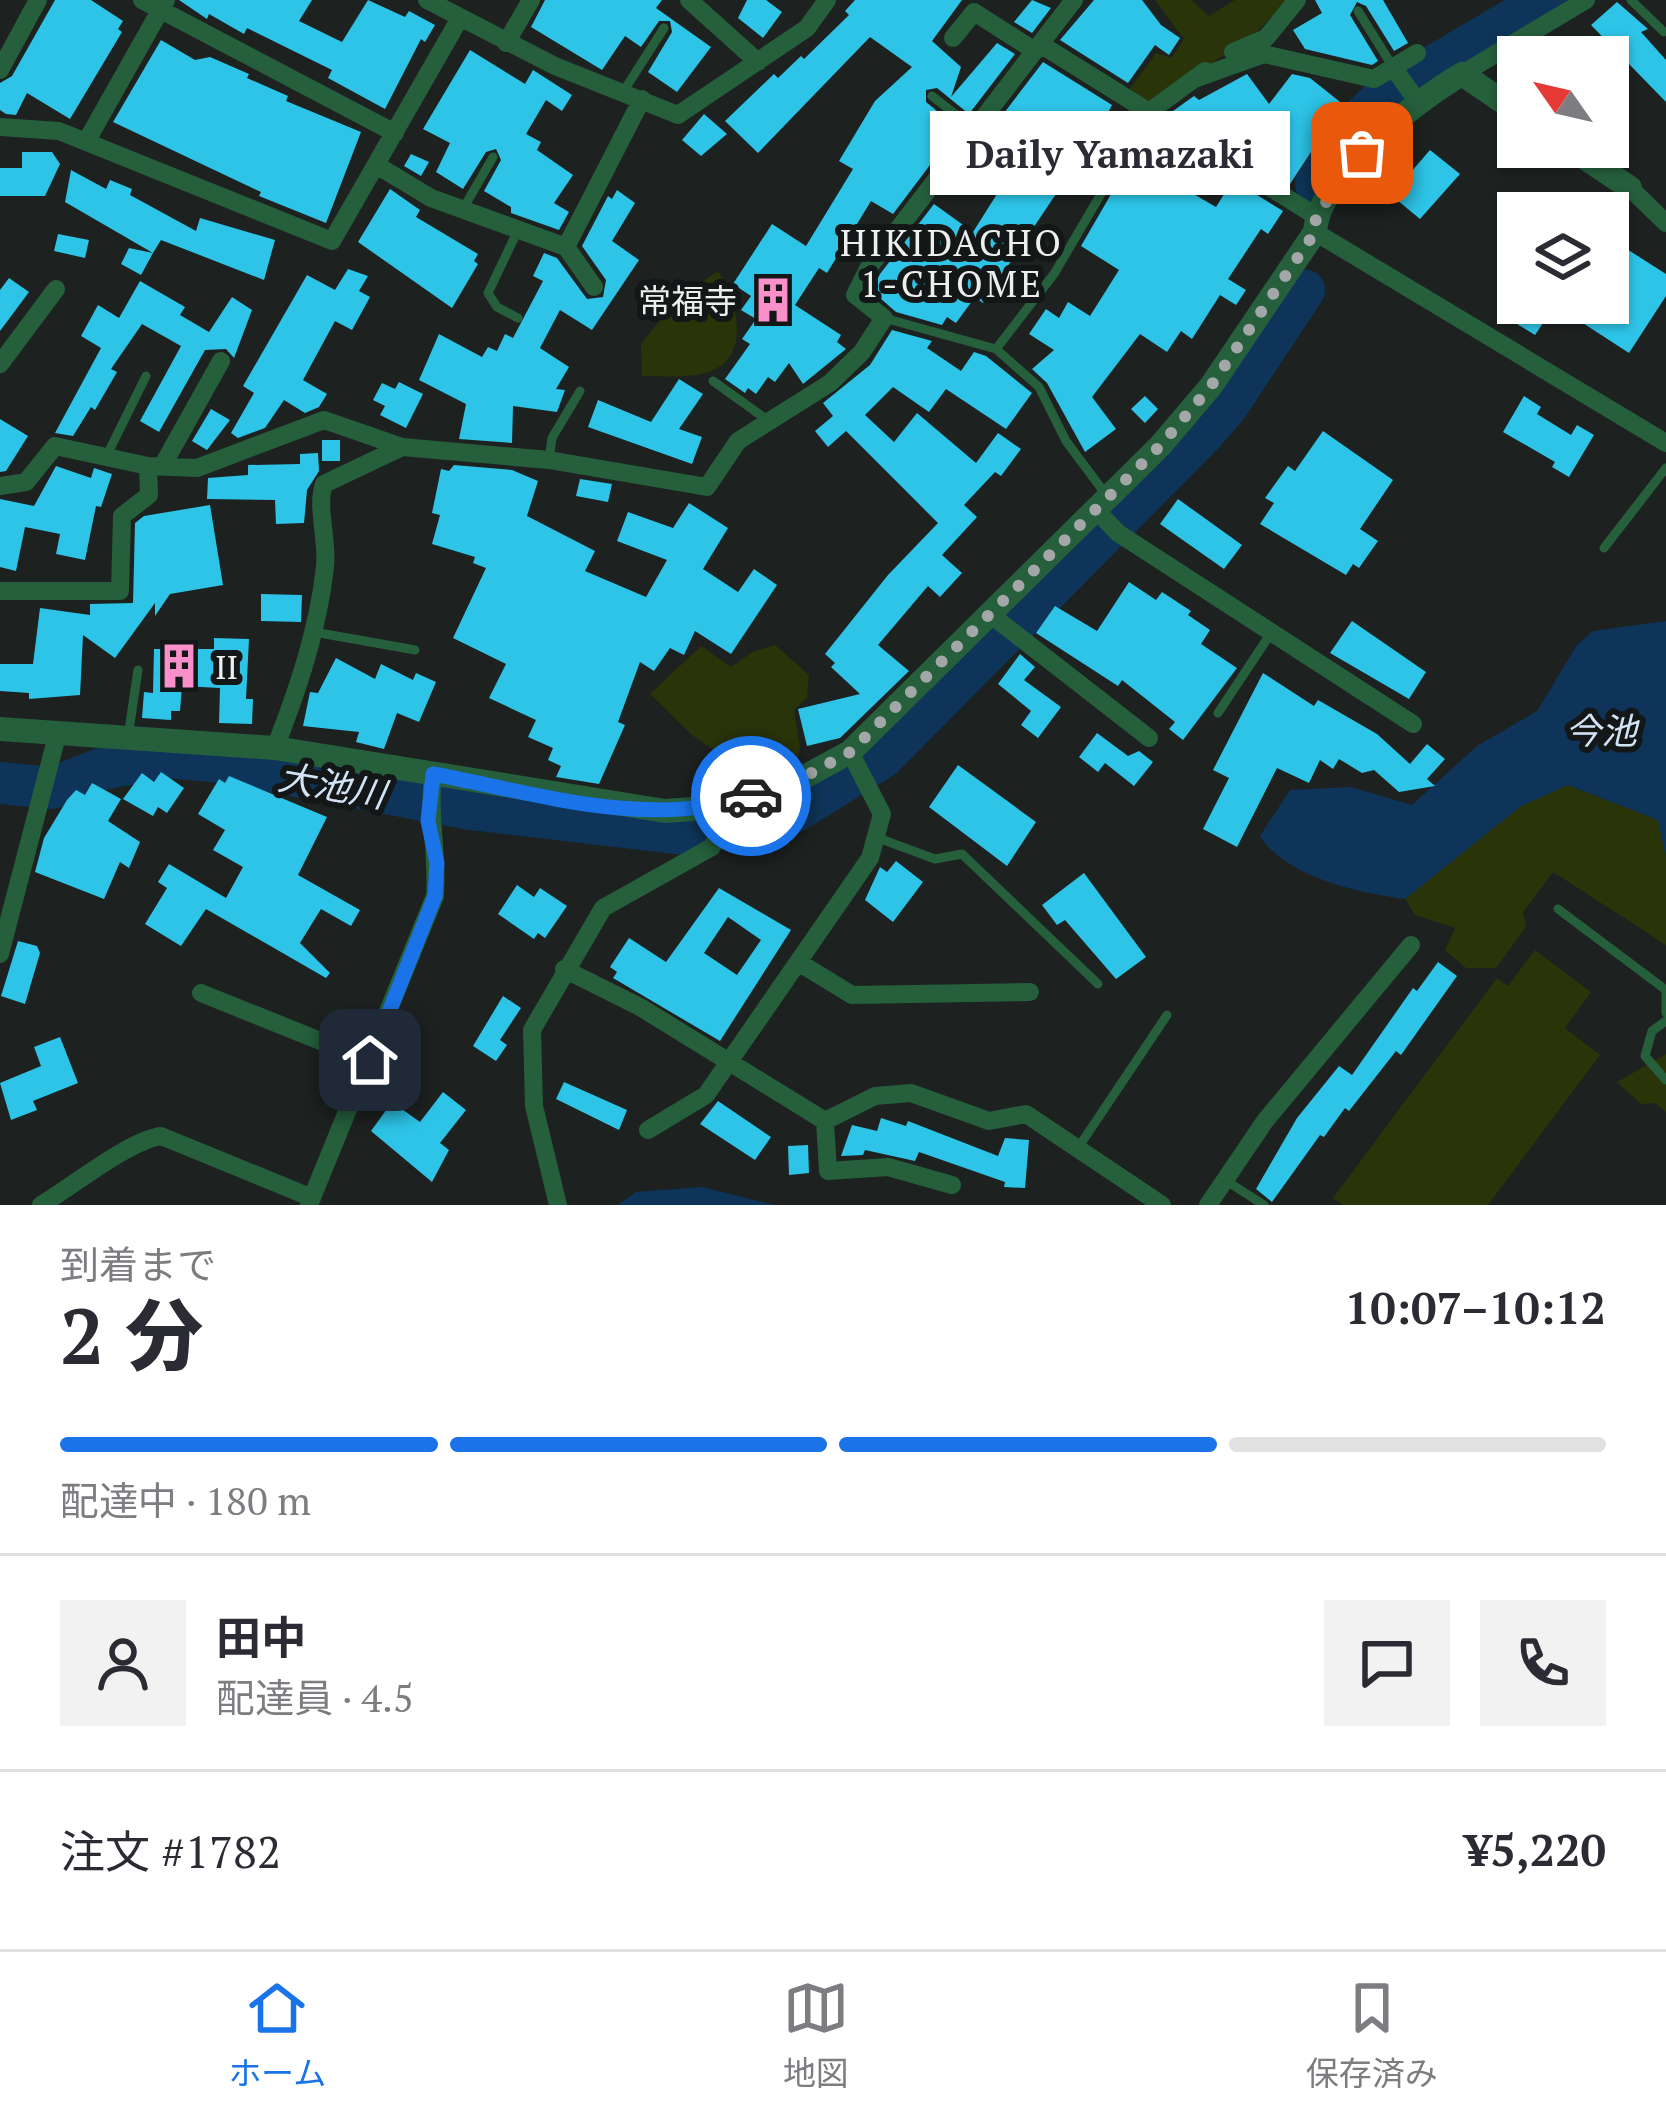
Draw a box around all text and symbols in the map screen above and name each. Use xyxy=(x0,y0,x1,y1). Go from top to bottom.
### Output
north arrow xyxy=(1497,36,1629,168)
map controls xyxy=(1497,36,1629,324)
pin xyxy=(1311,102,1413,204)
callout: Daily Yamazaki xyxy=(930,111,1290,195)
icon: bag xyxy=(1329,120,1395,186)
text: Daily Yamazaki xyxy=(966,127,1254,179)
button: layers xyxy=(1497,192,1629,324)
district label: HIKIDACHO 1-CHOME xyxy=(840,219,1064,307)
building icon: 常福寺 xyxy=(748,275,798,325)
place label: 常福寺 xyxy=(638,279,737,322)
building icon: II xyxy=(154,641,204,691)
place label: II xyxy=(215,645,238,688)
water label: 今池 xyxy=(1565,707,1640,754)
courier xyxy=(691,736,811,856)
water label: 大池川 xyxy=(275,752,393,818)
icon: car xyxy=(718,763,784,829)
pin xyxy=(319,1009,421,1111)
icon: home xyxy=(337,1027,403,1093)
text: 到着まで xyxy=(60,1238,216,1290)
text: 10:07–10:12 xyxy=(1345,1277,1606,1337)
text: 2 分 xyxy=(60,1283,203,1386)
text: 配達中 · 180 m xyxy=(60,1474,311,1526)
button: person xyxy=(60,1600,186,1726)
button: chat xyxy=(1324,1600,1450,1726)
button: phone xyxy=(1480,1600,1606,1726)
text: 田中 xyxy=(216,1607,306,1667)
text: 配達員 · 4.5 xyxy=(216,1671,414,1723)
text: ¥5,220 xyxy=(1465,1819,1606,1879)
text: 注文 #1782 xyxy=(60,1821,281,1881)
tab: ホーム xyxy=(228,1975,326,2095)
tab: 地図 xyxy=(783,1975,849,2095)
tab: 保存済み xyxy=(1306,1975,1438,2095)

